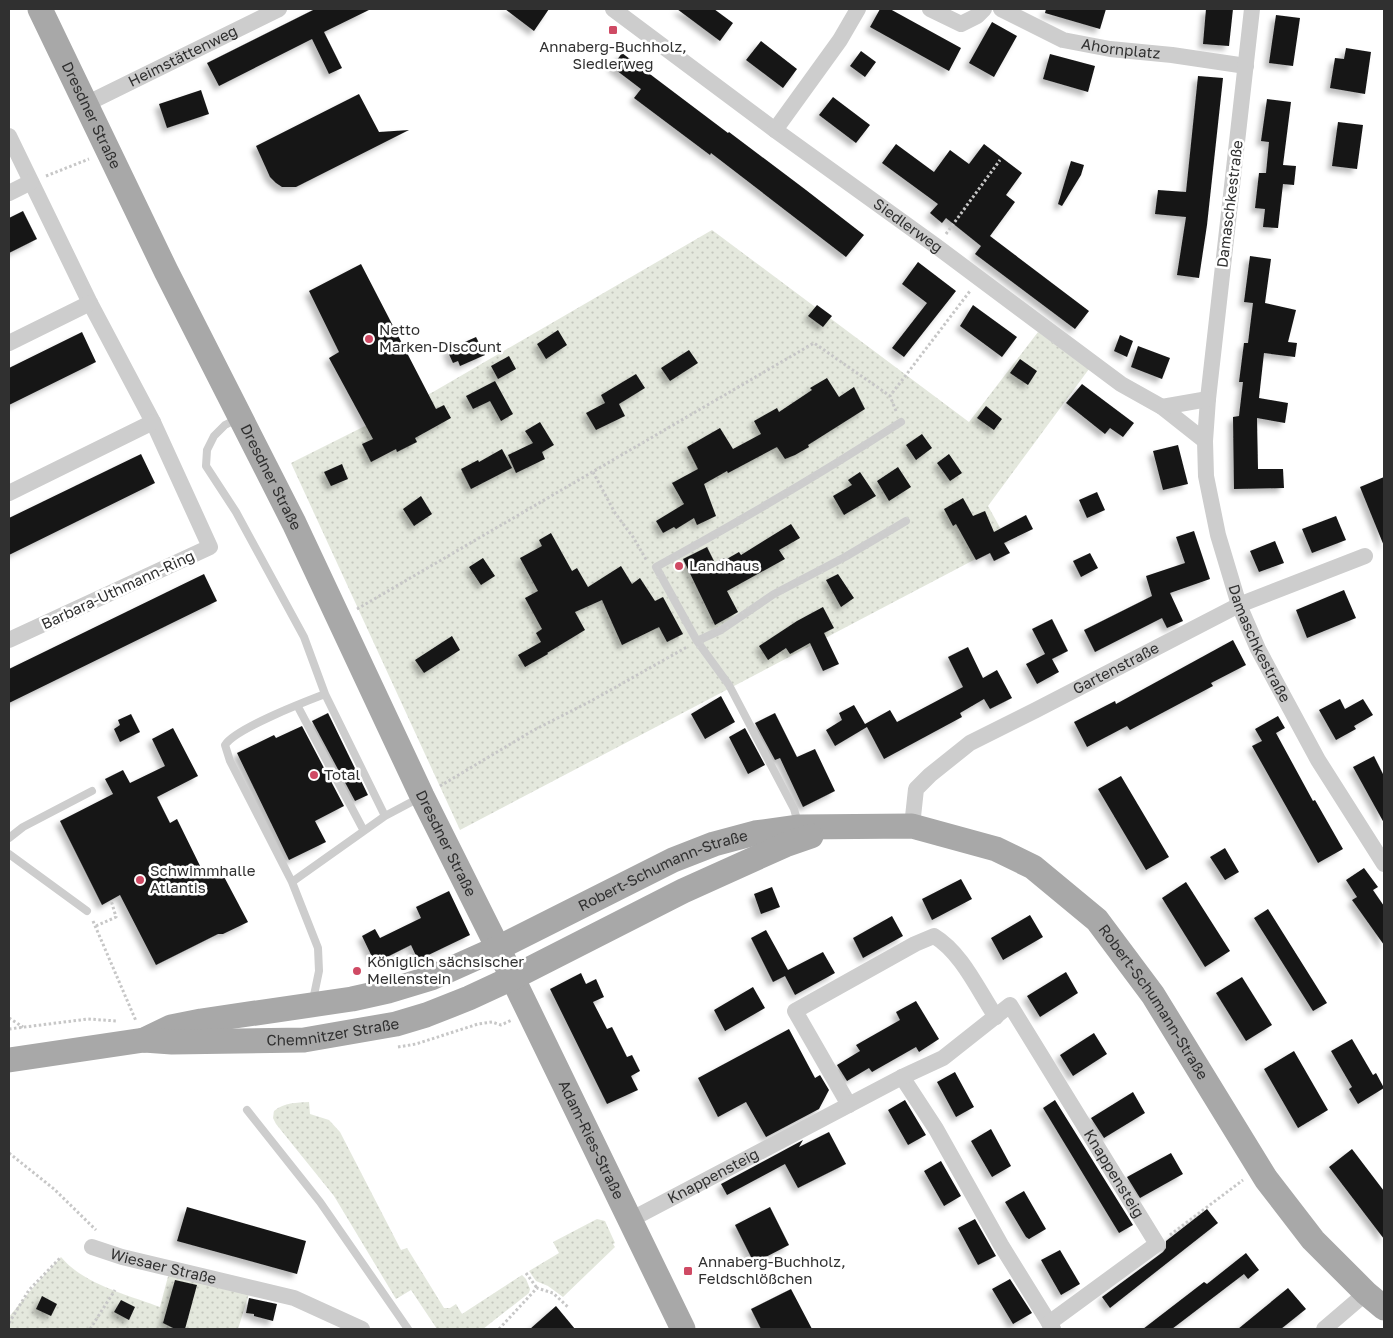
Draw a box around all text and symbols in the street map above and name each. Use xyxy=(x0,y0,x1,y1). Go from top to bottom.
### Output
street label: Heimstättenweg xyxy=(125,21,240,90)
marker: Annaberg-Buchholz, Siedlerweg xyxy=(607,24,619,36)
street label: Ahornplatz xyxy=(1080,34,1162,62)
place label: Annaberg-Buchholz, Siedlerweg xyxy=(539,37,687,72)
street label: Dresdner Straße xyxy=(59,58,126,172)
street label: Damaschkestraße xyxy=(1212,139,1246,269)
street label: Siedlerweg xyxy=(870,194,947,256)
place label: Netto Marken-Discount xyxy=(379,320,502,355)
marker: Netto Marken-Discount xyxy=(363,333,375,345)
street label: Dresdner Straße xyxy=(237,421,306,533)
street label: Barbara-Uthmann-Ring xyxy=(38,546,197,632)
place label: Landhaus xyxy=(689,556,759,574)
marker: Landhaus xyxy=(673,560,685,572)
street label: Damaschkestraße xyxy=(1225,582,1295,705)
street label: Gartenstraße xyxy=(1069,638,1162,698)
place label: Total xyxy=(324,765,360,783)
marker: Total xyxy=(308,769,320,781)
street label: Dresdner Straße xyxy=(413,787,481,899)
street label: Robert-Schumann-Straße xyxy=(575,825,750,914)
place label: Schwimmhalle Atlantis xyxy=(150,861,256,896)
marker: Schwimmhalle Atlantis xyxy=(134,874,146,886)
street label: Robert-Schumann-Straße xyxy=(1095,920,1213,1083)
place label: Königlich sächsischer Meilenstein xyxy=(367,952,524,987)
marker: Königlich sächsischer Meilenstein xyxy=(351,965,363,977)
street label: Chemnitzer Straße xyxy=(266,1014,401,1049)
street label: Adam-Ries-Straße xyxy=(555,1077,629,1202)
street label: Knappensteig xyxy=(1081,1126,1149,1221)
street label: Knappensteig xyxy=(664,1144,761,1207)
street label: Wiesaer Straße xyxy=(108,1244,219,1287)
place label: Annaberg-Buchholz, Feldschlößchen xyxy=(698,1252,846,1287)
marker: Annaberg-Buchholz, Feldschlößchen xyxy=(682,1265,694,1277)

